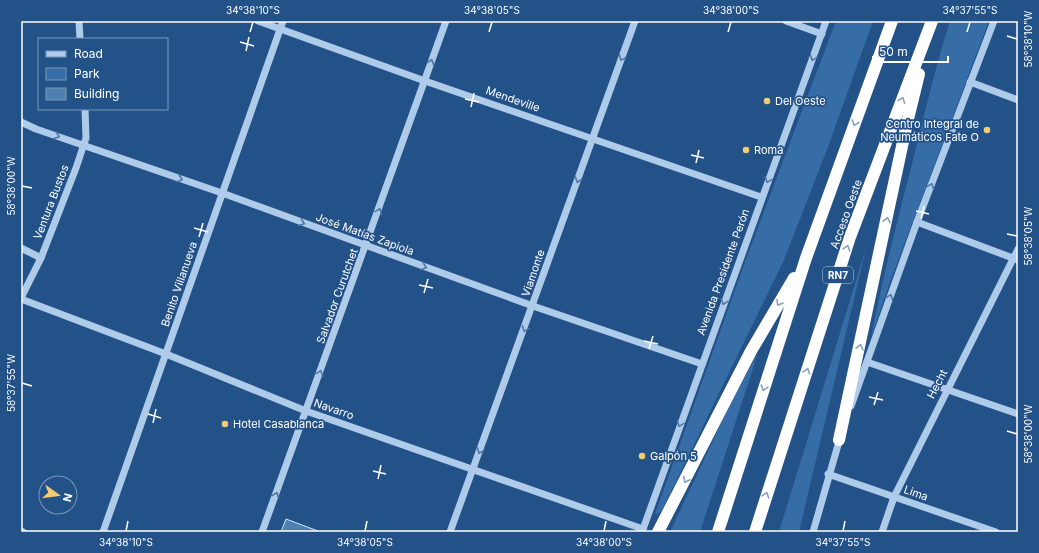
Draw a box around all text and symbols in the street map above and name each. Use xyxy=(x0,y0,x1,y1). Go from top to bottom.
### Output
text: 34°38'10"S xyxy=(226,4,280,16)
text: 34°38'05"S xyxy=(464,4,520,16)
text: 34°38'00"S xyxy=(703,4,759,16)
text: 34°37'55"S xyxy=(942,4,998,16)
text: 58°38'10"W xyxy=(1022,10,1034,67)
legend xyxy=(38,38,168,110)
scale bar xyxy=(873,38,948,64)
text: 50 m xyxy=(879,44,908,59)
text: Road xyxy=(74,46,103,61)
one-way arrow xyxy=(618,54,627,61)
one-way arrow xyxy=(809,54,818,61)
one-way arrow xyxy=(427,59,435,66)
text: Park xyxy=(74,66,100,81)
street label: Mendeville xyxy=(484,83,542,115)
text: Building xyxy=(74,86,119,101)
place label: Del Oeste xyxy=(775,94,826,108)
marker: Del Oeste xyxy=(762,96,772,106)
one-way arrow xyxy=(898,96,906,103)
place label: Centro Integral de Neumáticos Fate O xyxy=(880,117,979,144)
one-way arrow xyxy=(851,120,859,127)
marker: Centro Integral de Neumáticos Fate O xyxy=(982,125,992,135)
one-way arrow xyxy=(54,132,61,140)
place label: Roma xyxy=(754,143,783,157)
marker: Roma xyxy=(741,145,751,155)
text: 58°38'00"W xyxy=(5,156,17,216)
street label: Ventura Bustos xyxy=(30,163,72,241)
one-way arrow xyxy=(176,174,183,182)
one-way arrow xyxy=(574,176,583,183)
one-way arrow xyxy=(764,176,772,183)
street label: Acceso Oeste xyxy=(827,177,865,251)
one-way arrow xyxy=(926,182,934,189)
text: 58°38'05"W xyxy=(1022,206,1034,265)
street label: Avenida Presidente Perón xyxy=(694,207,752,337)
one-way arrow xyxy=(374,208,382,215)
street label: José Matías Zapiola xyxy=(314,210,416,258)
one-way arrow xyxy=(882,217,890,223)
one-way arrow xyxy=(299,218,306,227)
street label: Benito Villanueva xyxy=(158,240,200,328)
one-way arrow xyxy=(842,244,851,251)
street label: Salvador Curutchet xyxy=(313,246,361,346)
street label: Viamonte xyxy=(518,248,548,298)
one-way arrow xyxy=(421,263,428,271)
road number: RN7 xyxy=(823,267,853,283)
one-way arrow xyxy=(885,294,893,301)
one-way arrow xyxy=(720,298,729,305)
one-way arrow xyxy=(777,299,784,306)
one-way arrow xyxy=(521,325,529,332)
one-way arrow xyxy=(855,344,864,351)
text: 58°37'55"W xyxy=(5,354,17,412)
street label: Hecht xyxy=(924,367,950,401)
one-way arrow xyxy=(802,368,810,375)
one-way arrow xyxy=(316,370,324,377)
one-way arrow xyxy=(760,384,769,391)
street label: Navarro xyxy=(312,396,356,423)
text: 58°38'00"W xyxy=(1022,404,1034,464)
place label: Hotel Casablanca xyxy=(233,417,324,431)
marker: Hotel Casablanca xyxy=(220,419,230,429)
one-way arrow xyxy=(676,421,685,428)
one-way arrow xyxy=(476,447,484,454)
place label: Galpón 5 xyxy=(650,449,697,463)
marker: Galpón 5 xyxy=(637,451,647,461)
north arrow xyxy=(38,475,78,515)
one-way arrow xyxy=(683,476,691,483)
street label: Lima xyxy=(902,482,930,504)
text: N xyxy=(60,492,76,503)
one-way arrow xyxy=(271,492,279,499)
one-way arrow xyxy=(762,492,770,499)
text: 34°38'10"S xyxy=(99,536,153,548)
text: 34°38'05"S xyxy=(337,536,393,548)
text: 34°38'00"S xyxy=(576,536,632,548)
text: 34°37'55"S xyxy=(815,536,871,548)

